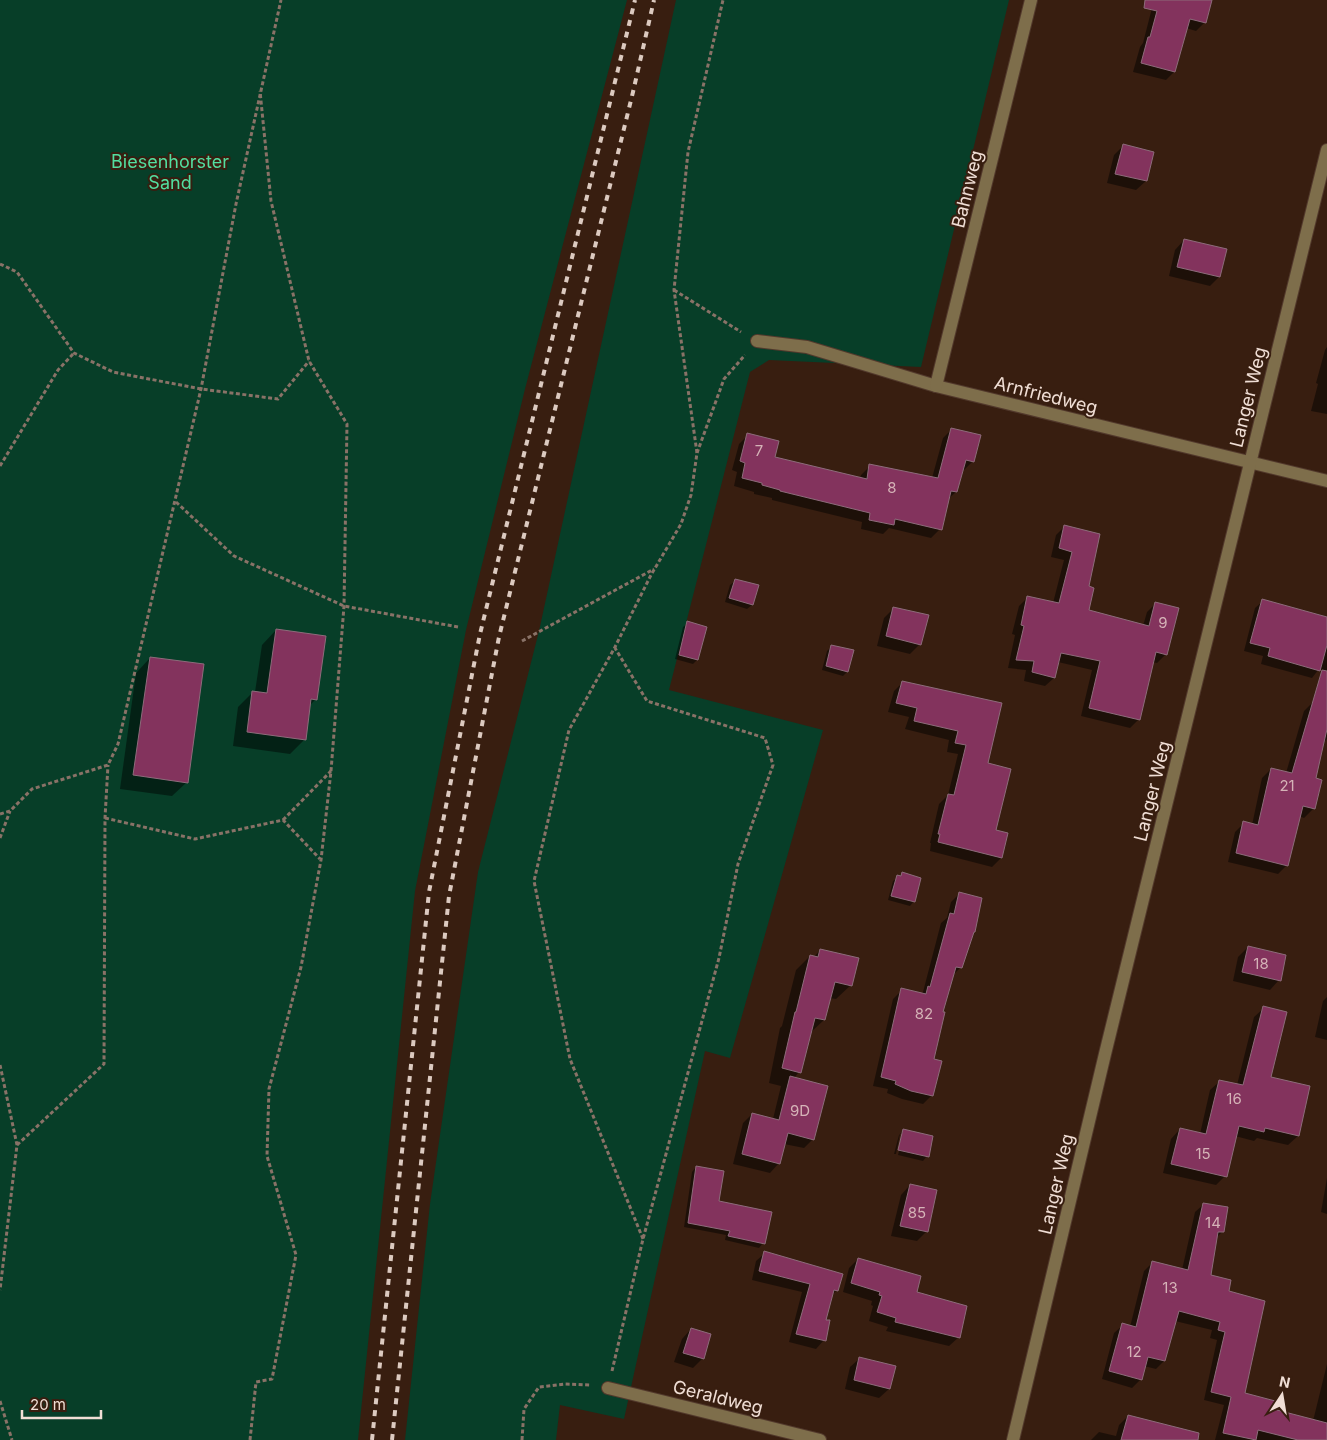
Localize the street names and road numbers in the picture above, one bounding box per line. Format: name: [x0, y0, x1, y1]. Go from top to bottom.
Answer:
street label: Bahnweg: [947, 148, 987, 230]
street label: Langer Weg: [1225, 345, 1271, 449]
street label: Arnfriedweg: [992, 372, 1100, 418]
street label: Langer Weg: [1129, 739, 1175, 843]
street label: Langer Weg: [1034, 1132, 1078, 1236]
street label: Geraldweg: [671, 1376, 765, 1418]

